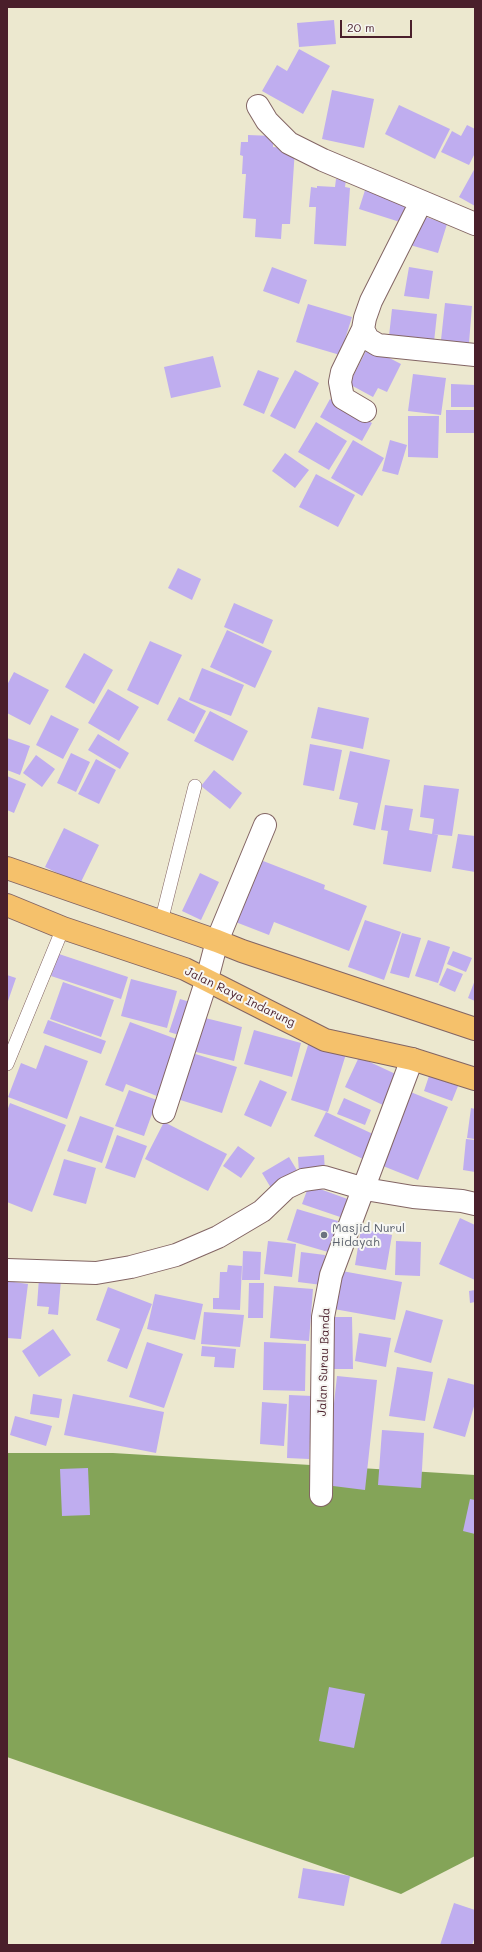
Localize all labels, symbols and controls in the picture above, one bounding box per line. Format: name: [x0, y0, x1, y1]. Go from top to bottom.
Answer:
scale bar: [342, 12, 414, 38]
text: 20 m: [347, 19, 375, 35]
street label: Jalan Raya Indarung: [182, 964, 298, 1030]
place label: Masjid Nurul Hidayah: [332, 1221, 405, 1249]
marker: Masjid Nurul Hidayah: [319, 1230, 329, 1240]
street label: Jalan Surau Banda: [315, 1307, 333, 1417]

